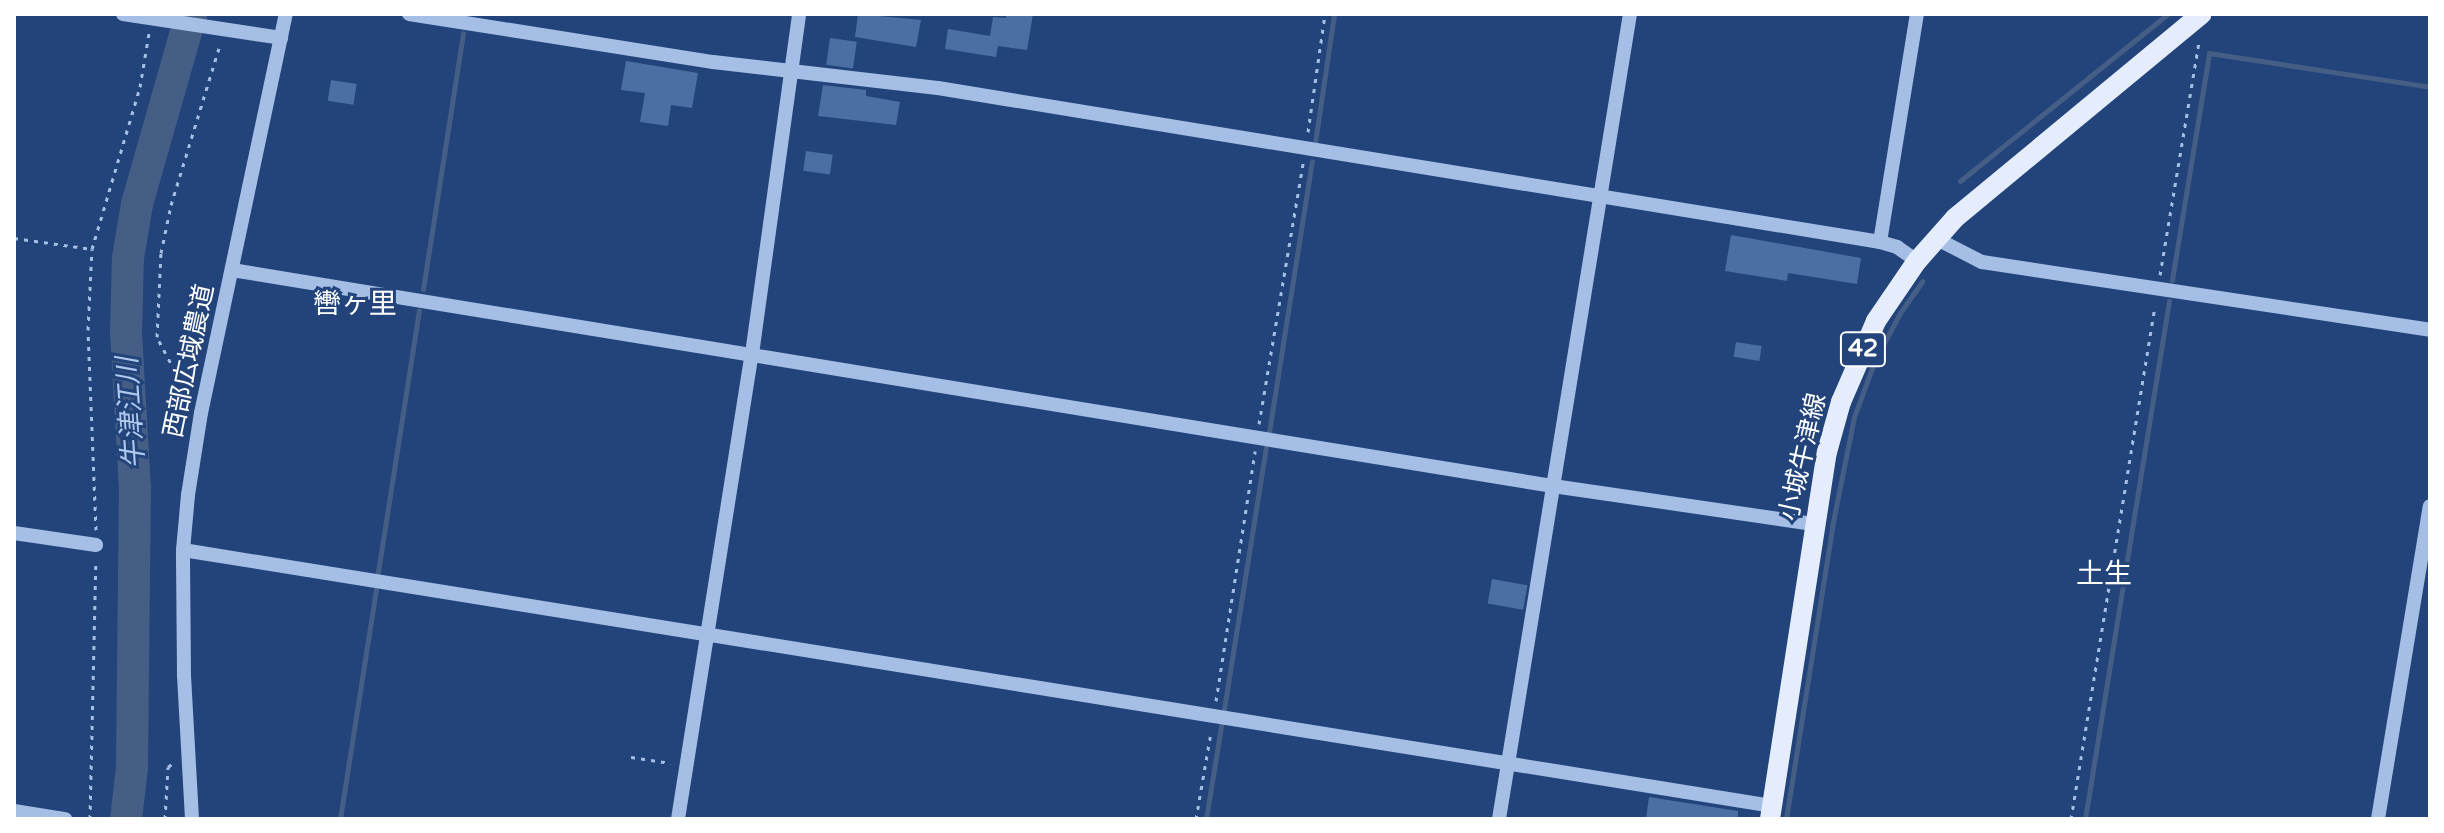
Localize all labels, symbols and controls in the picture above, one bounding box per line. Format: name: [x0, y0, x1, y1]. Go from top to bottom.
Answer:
street label: 西部広域農道: [158, 281, 220, 441]
district label: 轡ヶ里: [313, 287, 397, 321]
road number: 42: [1839, 329, 1887, 369]
water label: 牛津江川: [110, 356, 152, 470]
street label: 小城牛津線: [1773, 390, 1833, 524]
district label: 土生: [2076, 557, 2132, 591]

